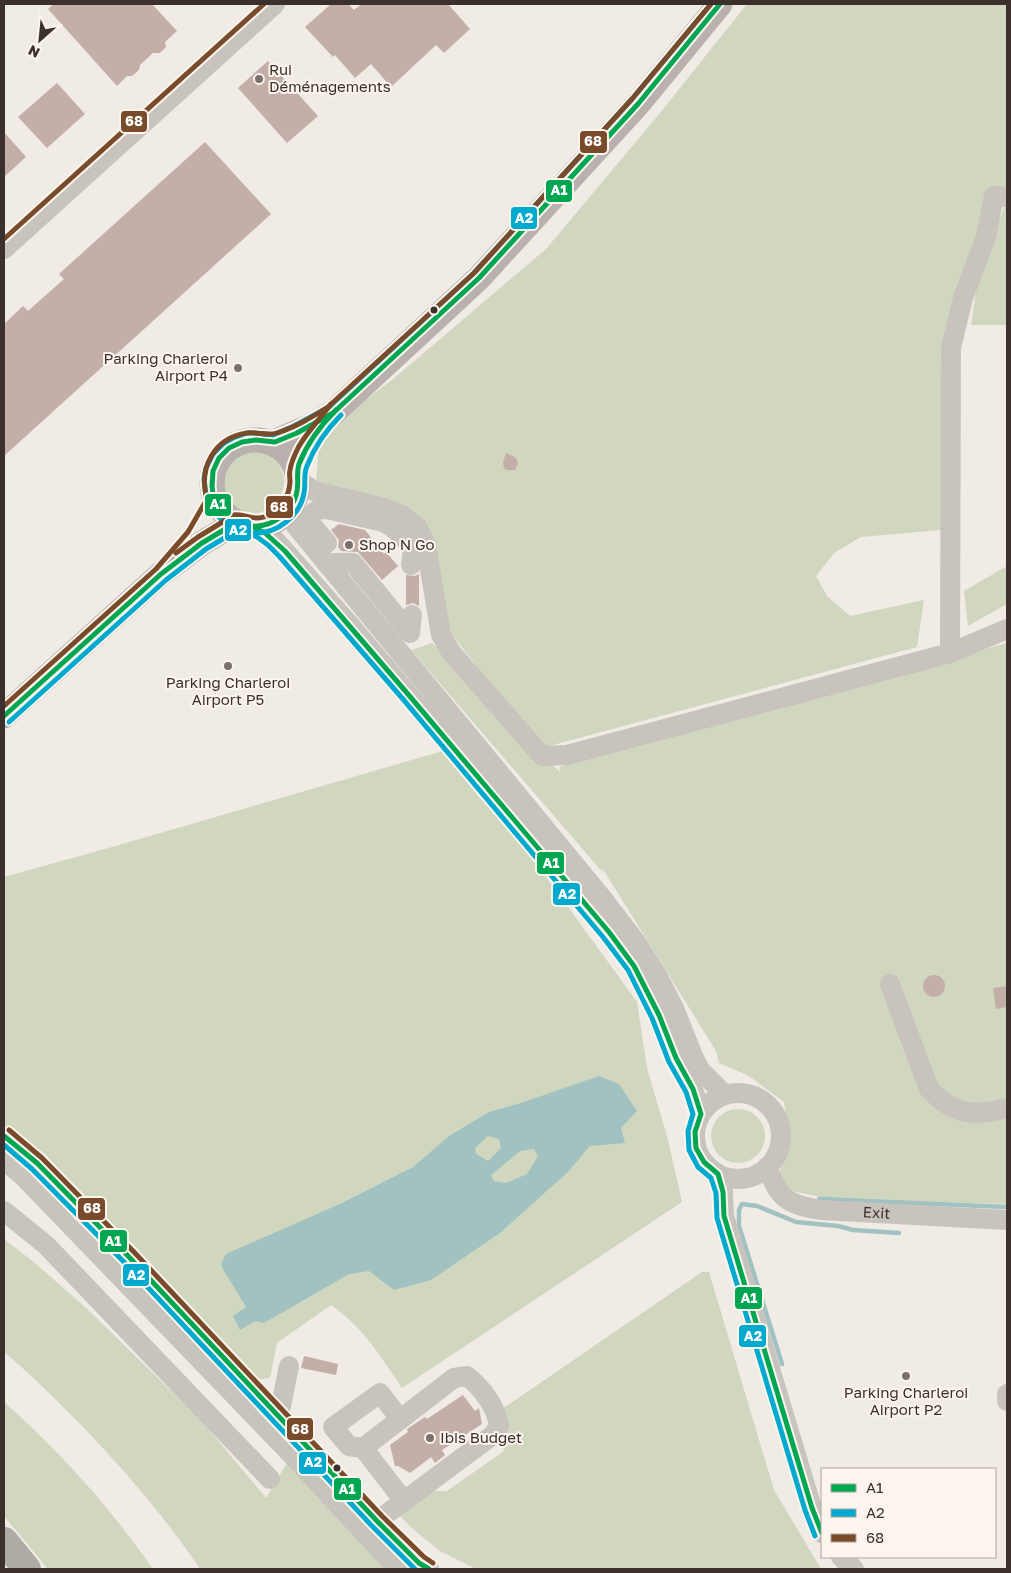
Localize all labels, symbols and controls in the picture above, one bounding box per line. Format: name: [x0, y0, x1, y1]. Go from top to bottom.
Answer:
north arrow: [15, 15, 65, 65]
text: N: [25, 42, 42, 62]
place label: Rui Déménagements: [269, 60, 391, 95]
marker: Rui Déménagements: [253, 73, 265, 85]
line badge: 68: [120, 110, 148, 133]
text: 68: [125, 112, 143, 129]
line badge: 68: [579, 130, 608, 154]
text: 68: [584, 132, 602, 149]
line badge: A1: [545, 179, 573, 203]
text: A1: [550, 181, 568, 198]
line badge: A2: [510, 206, 538, 230]
text: A2: [515, 209, 534, 226]
unlabelled marker: [429, 305, 439, 315]
place label: Parking Charleroi Airport P4: [103, 349, 228, 384]
marker: Parking Charleroi Airport P4: [232, 362, 244, 374]
line badge: A1: [204, 493, 232, 517]
text: A1: [209, 495, 227, 512]
line badge: 68: [265, 495, 294, 519]
text: 68: [270, 498, 288, 515]
line badge: A2: [224, 518, 252, 542]
text: A2: [229, 521, 248, 538]
place label: Shop N Go: [359, 535, 435, 553]
marker: Shop N Go: [343, 539, 355, 551]
marker: Parking Charleroi Airport P5: [222, 660, 234, 672]
place label: Parking Charleroi Airport P5: [166, 673, 290, 708]
line badge: A1: [536, 851, 565, 875]
text: A1: [542, 854, 560, 871]
line badge: A2: [552, 882, 581, 906]
text: A2: [558, 885, 577, 902]
line badge: 68: [77, 1197, 106, 1221]
text: 68: [83, 1199, 101, 1216]
street label: Exit: [862, 1202, 891, 1222]
line badge: A1: [99, 1229, 128, 1253]
text: A1: [104, 1232, 122, 1249]
line badge: A2: [122, 1263, 150, 1287]
text: A2: [127, 1266, 146, 1283]
line badge: A1: [734, 1286, 763, 1310]
text: A1: [740, 1289, 758, 1306]
line badge: A2: [738, 1324, 767, 1348]
text: A2: [744, 1327, 763, 1344]
marker: Parking Charleroi Airport P2: [900, 1370, 912, 1382]
place label: Parking Charleroi Airport P2: [844, 1383, 968, 1418]
line badge: 68: [286, 1417, 314, 1441]
text: 68: [291, 1420, 309, 1437]
place label: Ibis Budget: [440, 1428, 522, 1446]
marker: Ibis Budget: [424, 1432, 436, 1444]
line badge: A2: [298, 1451, 327, 1475]
text: A2: [304, 1453, 323, 1470]
unlabelled marker: [332, 1463, 342, 1473]
legend: [821, 1468, 996, 1558]
line badge: A1: [333, 1477, 362, 1501]
text: A1: [866, 1478, 883, 1496]
text: A1: [338, 1480, 356, 1497]
text: A2: [866, 1503, 885, 1521]
text: 68: [866, 1528, 884, 1546]

